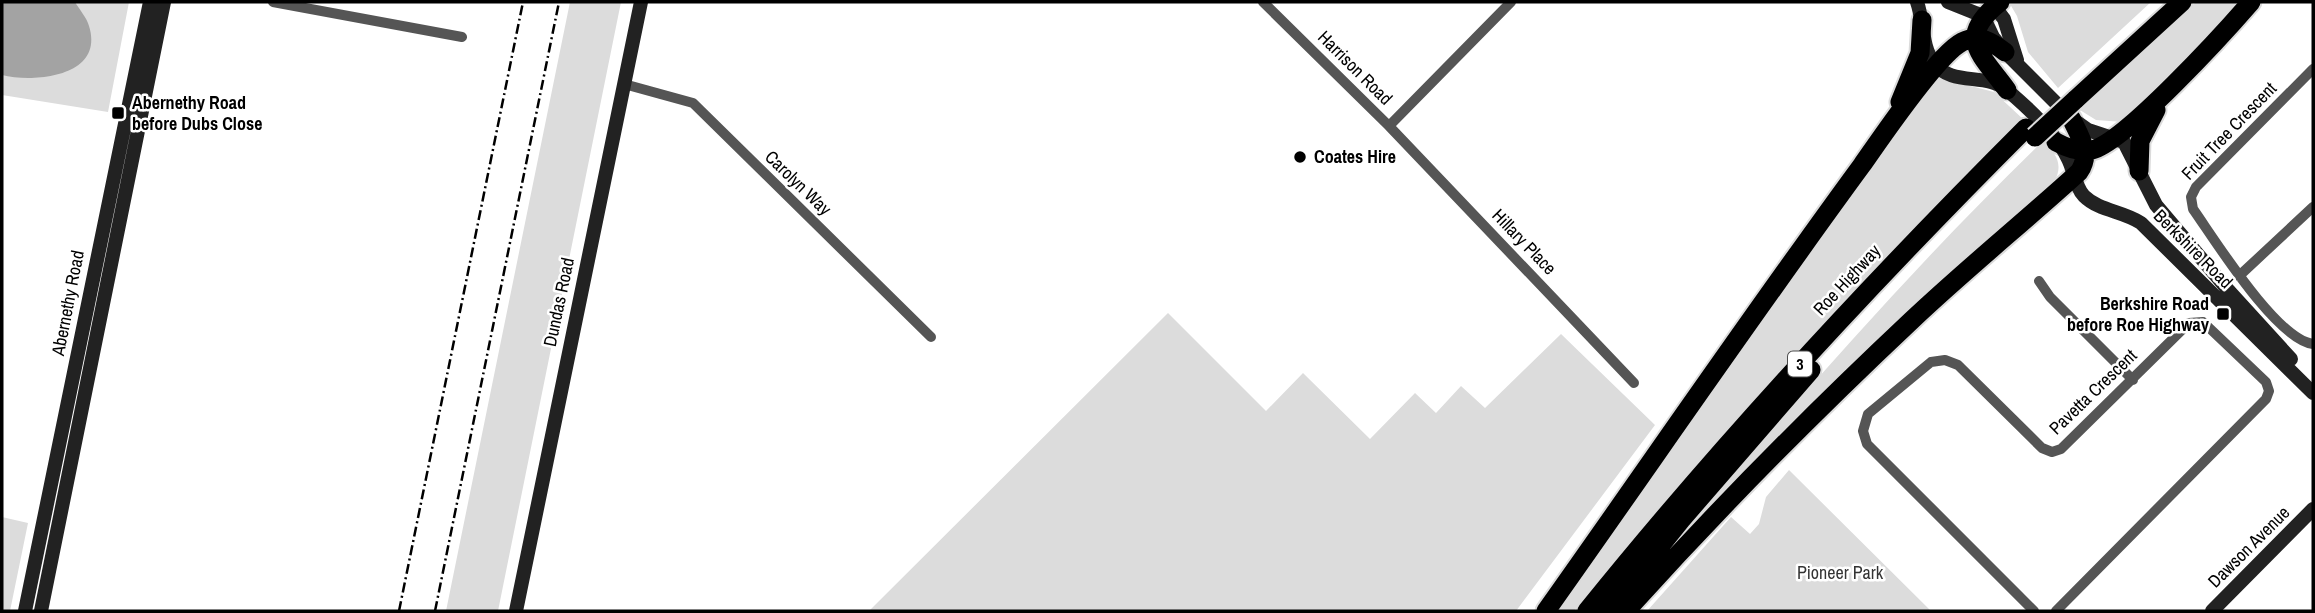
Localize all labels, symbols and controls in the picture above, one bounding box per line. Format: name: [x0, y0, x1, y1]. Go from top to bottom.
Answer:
street label: Harrison Road: [1313, 25, 1398, 110]
street label: Fruit Tree Crescent: [2175, 76, 2282, 185]
place label: Abernethy Road before Dubs Close: [132, 90, 262, 136]
marker: Abernethy Road before Dubs Close: [110, 105, 126, 121]
street label: Carolyn Way: [759, 144, 838, 221]
place label: Coates Hire: [1314, 144, 1396, 169]
marker: Coates Hire: [1292, 149, 1308, 165]
street label: Hillary Place: [1487, 203, 1562, 280]
street label: Berkshire Road: [2148, 204, 2238, 294]
street label: Roe Highway: [1807, 238, 1886, 321]
street label: Abernethy Road: [45, 248, 90, 359]
street label: Dundas Road: [537, 255, 580, 349]
place label: Berkshire Road before Roe Highway: [2067, 291, 2210, 337]
marker: Berkshire Road before Roe Highway: [2215, 306, 2231, 322]
street label: Pavetta Crescent: [2043, 343, 2142, 440]
road number: 3: [1788, 352, 1812, 376]
street label: Dawson Avenue: [2202, 500, 2295, 593]
park label: Pioneer Park: [1797, 560, 1884, 585]

